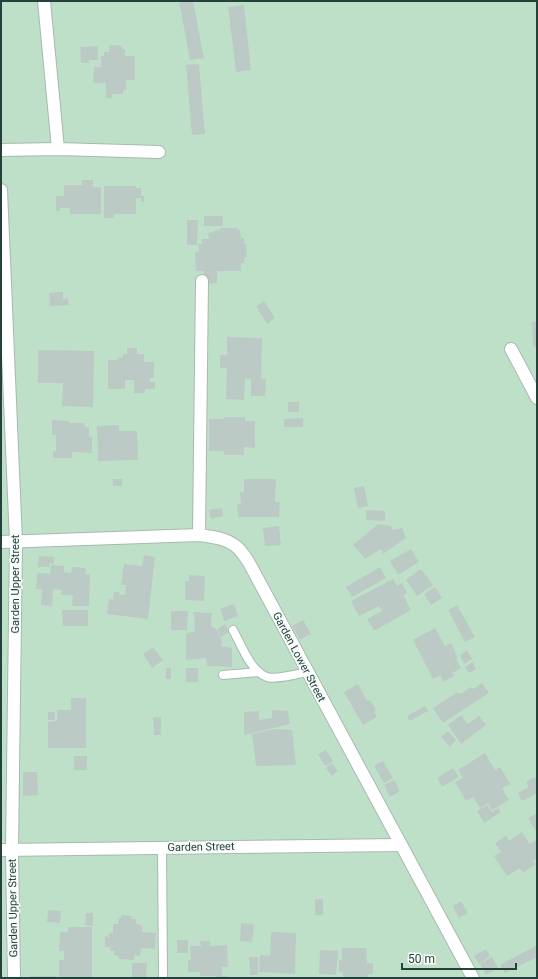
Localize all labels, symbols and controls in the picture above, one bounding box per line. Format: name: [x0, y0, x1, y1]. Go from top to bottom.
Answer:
street label: Garden Upper Street: [9, 534, 22, 633]
street label: Garden Lower Street: [270, 610, 328, 704]
street label: Garden Street: [167, 840, 235, 854]
street label: Garden Upper Street: [6, 858, 20, 957]
scale bar: [402, 945, 516, 971]
text: 50 m: [408, 952, 435, 966]

